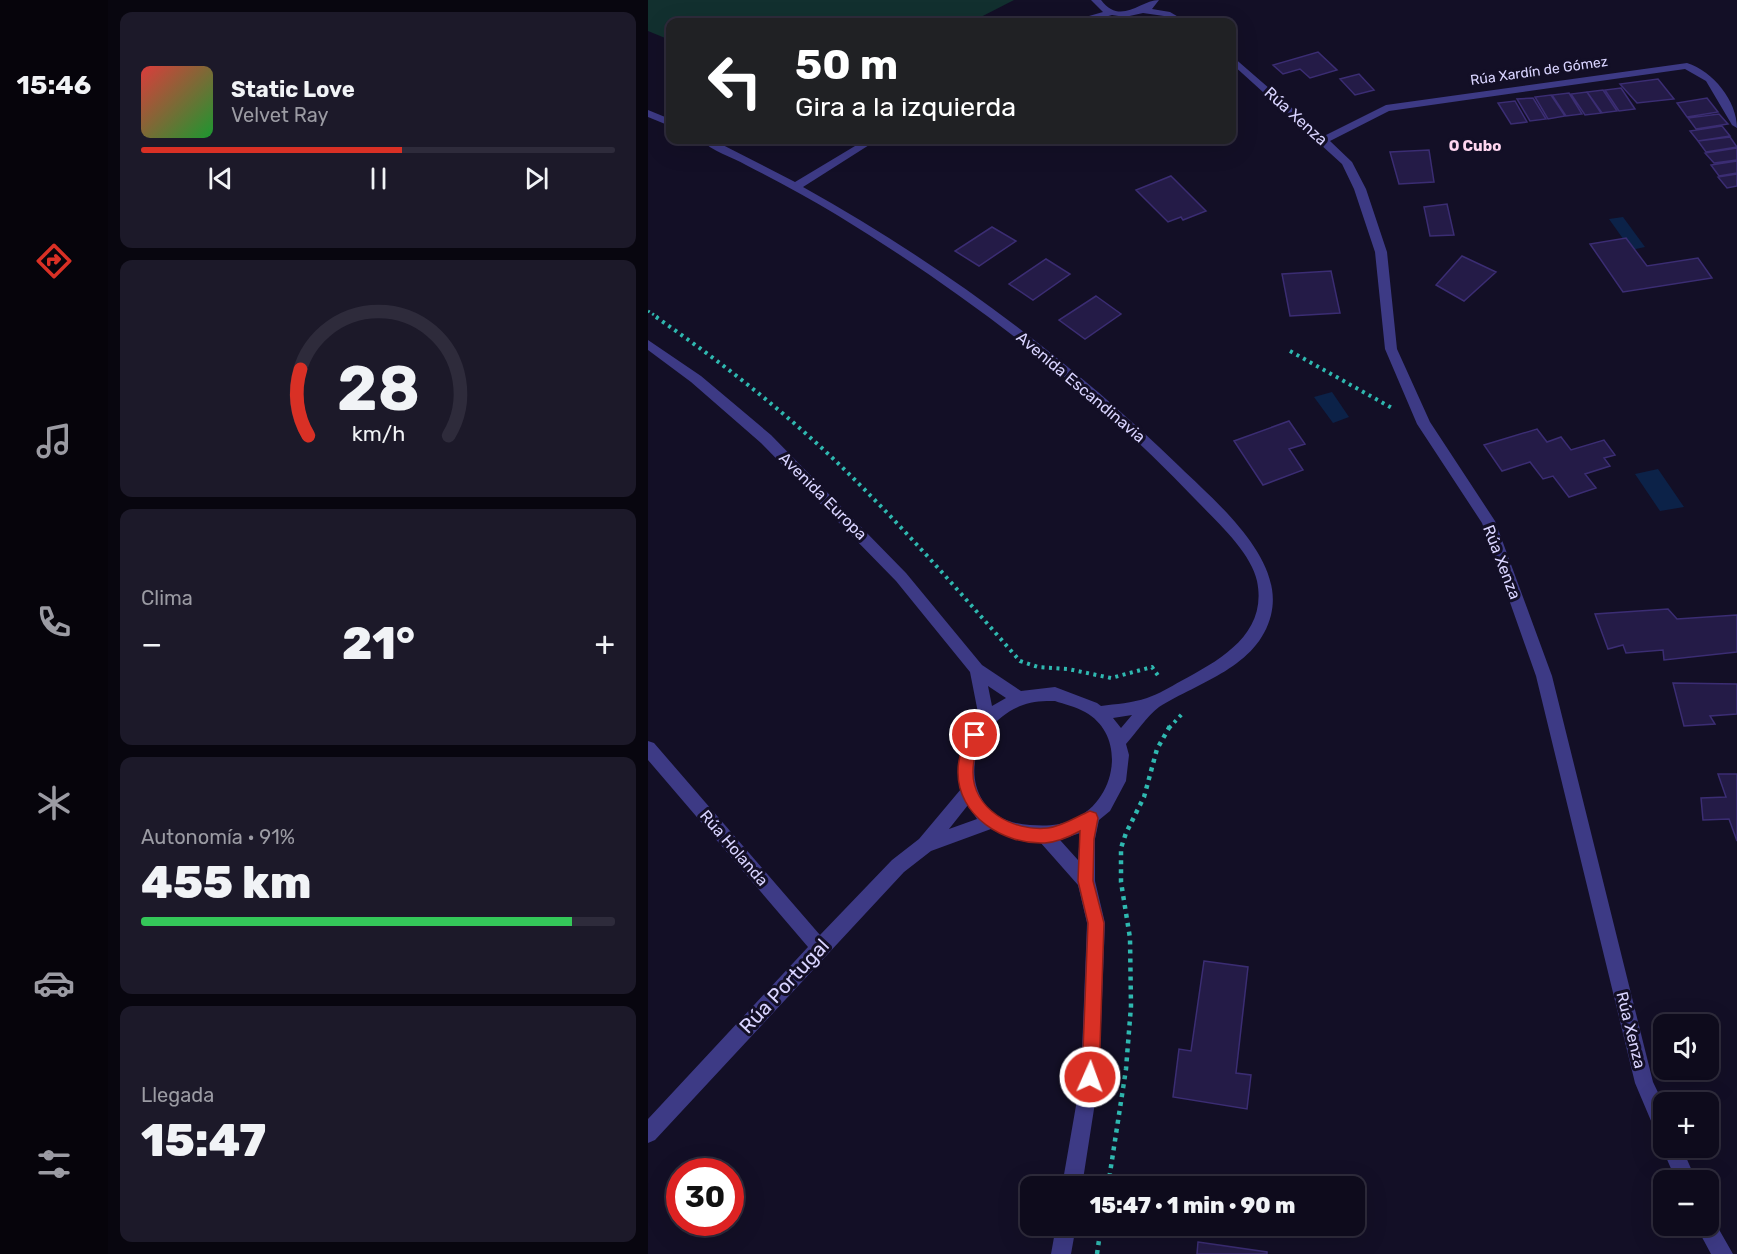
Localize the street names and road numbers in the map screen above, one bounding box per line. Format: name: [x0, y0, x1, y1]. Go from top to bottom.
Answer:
street label: Rúa Xardín de Gómez: [1469, 53, 1609, 89]
street label: Rúa Xenza: [1261, 83, 1331, 149]
street label: Avenida Escandinavia: [1013, 328, 1149, 446]
street label: Avenida Europa: [775, 448, 871, 544]
street label: Rúa Xenza: [1479, 522, 1525, 602]
street label: Rúa Holanda: [696, 806, 772, 890]
street label: Rúa Portugal: [734, 934, 834, 1038]
street label: Rúa Xenza: [1612, 990, 1650, 1070]

